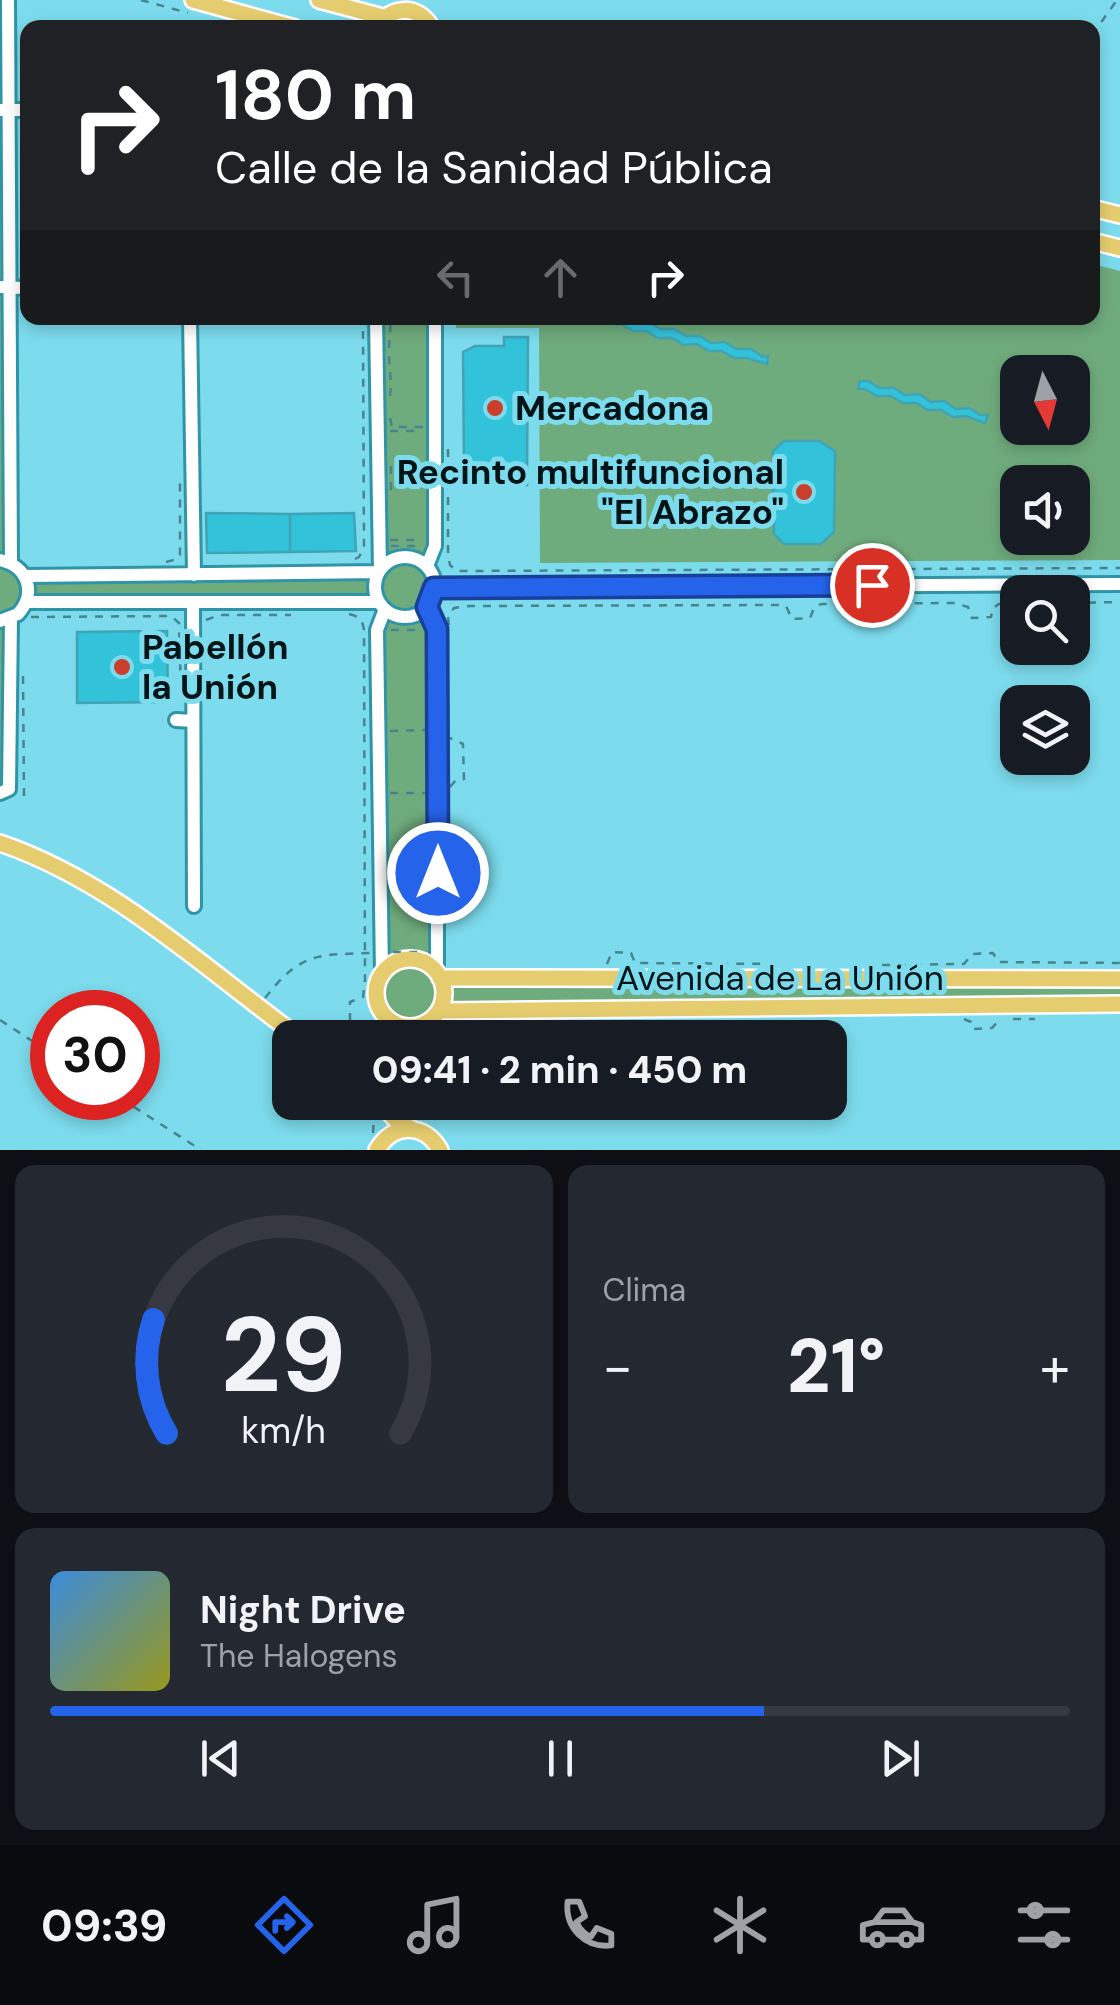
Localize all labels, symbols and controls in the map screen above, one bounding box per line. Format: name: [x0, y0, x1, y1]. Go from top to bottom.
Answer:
text: 180 m: [215, 50, 416, 141]
icon: right: [50, 60, 180, 190]
text: Calle de la Sanidad Pública: [215, 138, 773, 197]
icon: left: [428, 250, 483, 305]
icon: ahead: [533, 250, 588, 305]
icon: right: [638, 250, 693, 305]
north arrow: [1000, 355, 1090, 445]
map controls: [1000, 355, 1090, 775]
place label: Mercadona: [515, 385, 709, 431]
marker: Mercadona: [484, 397, 506, 419]
place label: Recinto multifuncional "El Abrazo": [397, 449, 784, 535]
button: sound: [1000, 465, 1090, 555]
marker: Recinto multifuncional "El Abrazo": [793, 481, 815, 503]
pin: [830, 543, 915, 628]
icon: arrive: [845, 558, 900, 613]
button: search: [1000, 575, 1090, 665]
place label: Pabellón la Unión: [142, 624, 288, 710]
marker: Pabellón la Unión: [111, 656, 133, 678]
button: layers: [1000, 685, 1090, 775]
position arrow: [386, 821, 490, 925]
street label: Avenida de La Unión: [616, 955, 944, 1001]
speed limit sign: 30: [30, 990, 160, 1120]
text: 09:41 · 2 min · 450 m: [372, 1045, 747, 1095]
text: Clima: [603, 1269, 686, 1311]
text: 29: [221, 1288, 347, 1423]
text: 21°: [787, 1318, 885, 1415]
text: −: [603, 1331, 633, 1403]
text: +: [1040, 1331, 1070, 1403]
text: km/h: [242, 1408, 326, 1454]
text: Night Drive: [200, 1585, 406, 1635]
text: The Halogens: [200, 1635, 398, 1677]
icon: previous: [193, 1731, 248, 1786]
icon: pause: [533, 1731, 588, 1786]
icon: next: [873, 1731, 928, 1786]
icon: directions: [249, 1890, 319, 1960]
icon: music: [401, 1890, 471, 1960]
icon: phone: [553, 1890, 623, 1960]
icon: climate: [705, 1890, 775, 1960]
icon: car: [857, 1890, 927, 1960]
icon: filters: [1009, 1890, 1079, 1960]
text: 09:39: [41, 1896, 167, 1955]

